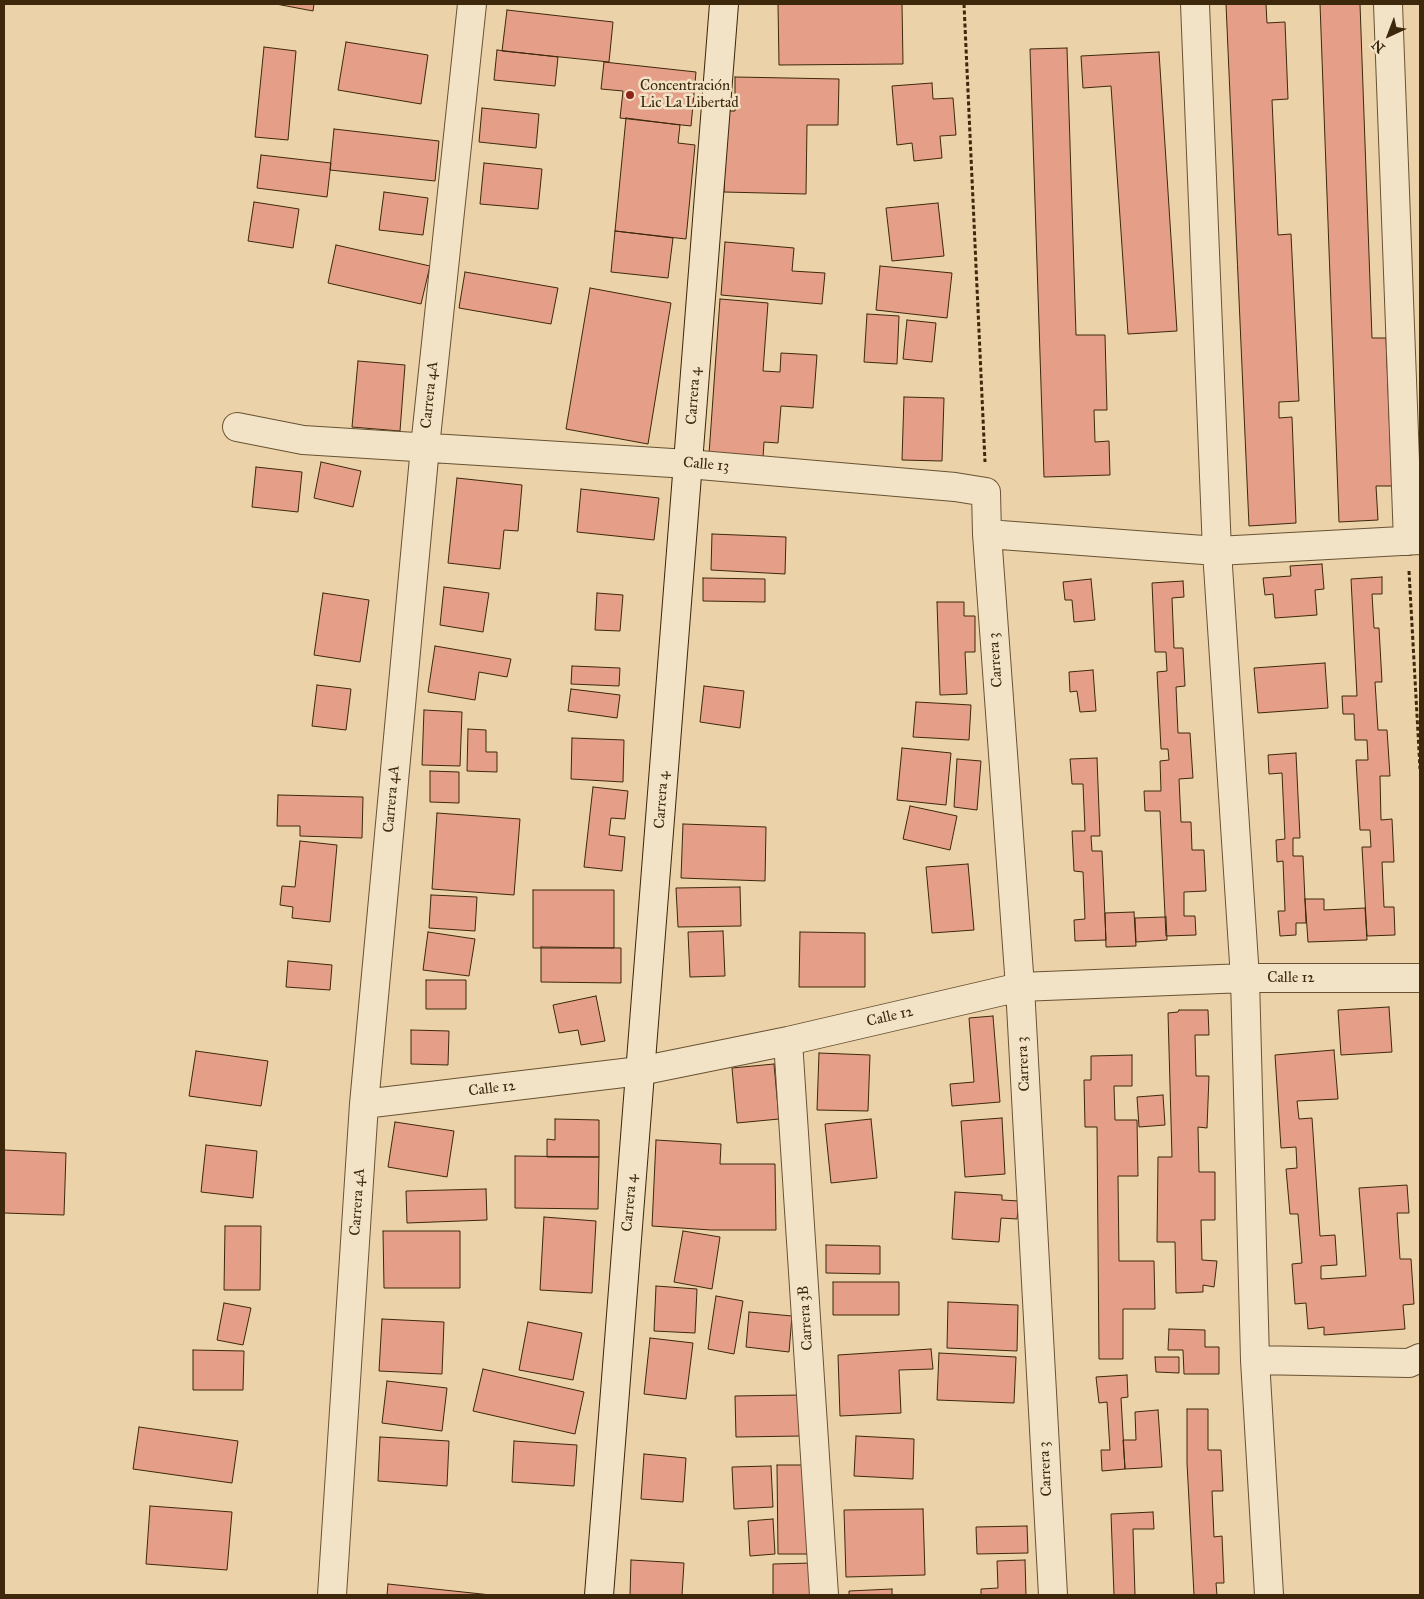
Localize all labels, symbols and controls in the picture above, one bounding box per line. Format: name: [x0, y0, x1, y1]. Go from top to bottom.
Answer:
north arrow: [1364, 10, 1414, 60]
text: N: [1368, 36, 1389, 57]
place label: Concentración Lic La Libertad: [640, 77, 739, 112]
marker: Concentración Lic La Libertad: [624, 89, 636, 101]
street label: Carrera 4A: [418, 360, 442, 430]
street label: Carrera 4: [683, 367, 705, 425]
street label: Calle 13: [682, 454, 730, 476]
street label: Carrera 3: [985, 632, 1007, 688]
street label: Carrera 4A: [380, 765, 404, 833]
street label: Carrera 4: [651, 771, 673, 829]
street label: Calle 12: [1267, 969, 1315, 987]
street label: Calle 12: [865, 1003, 915, 1031]
street label: Carrera 3: [1014, 1036, 1034, 1092]
street label: Calle 12: [467, 1077, 517, 1101]
street label: Carrera 4A: [347, 1168, 369, 1236]
street label: Carrera 4: [619, 1174, 641, 1232]
street label: Carrera 3B: [795, 1285, 817, 1351]
street label: Carrera 3: [1036, 1441, 1056, 1497]

